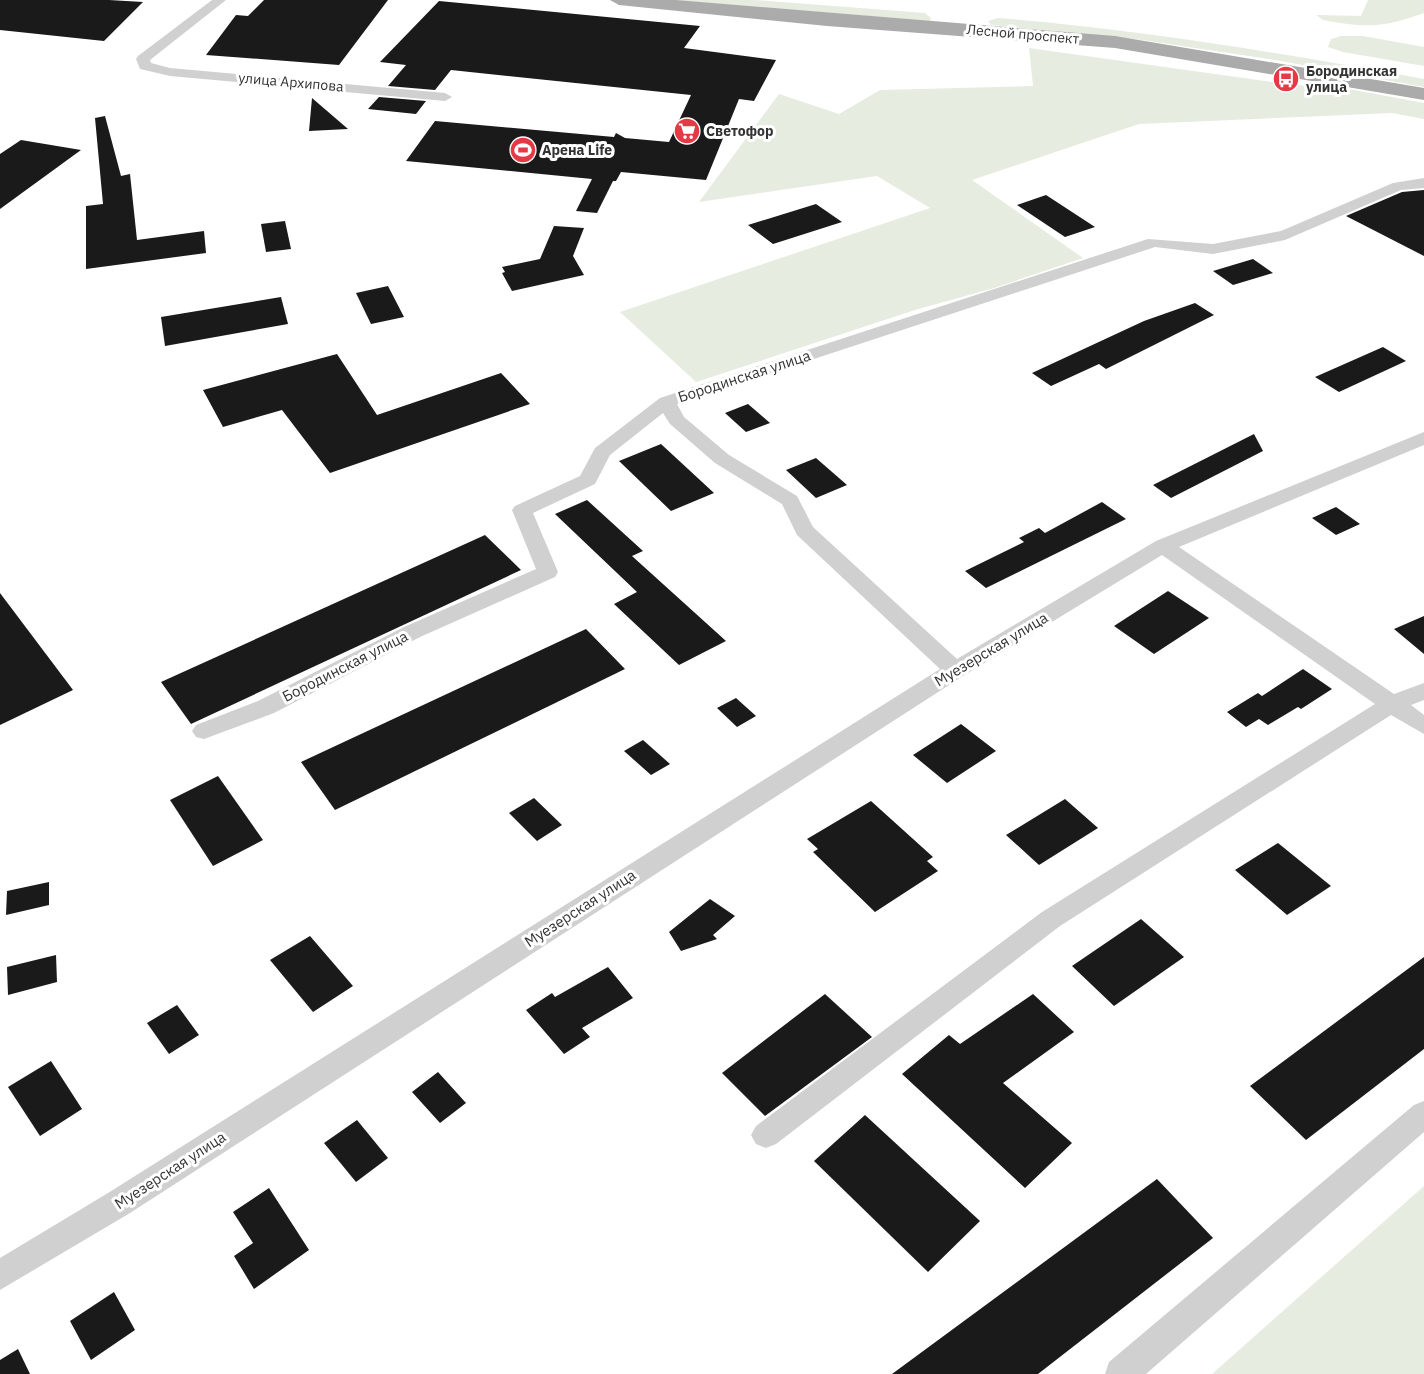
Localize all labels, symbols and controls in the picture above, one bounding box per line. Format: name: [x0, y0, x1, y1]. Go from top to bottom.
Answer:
street label: Лесной проспект: [966, 20, 1080, 48]
place label: Бородинская улица: [1306, 62, 1397, 96]
bus stop icon: Бородинская улица: [1271, 64, 1301, 94]
street label: улица Архипова: [238, 68, 345, 96]
supermarket icon: Светофор: [672, 116, 702, 146]
place label: Светофор: [706, 122, 774, 140]
sports icon: Арена Life: [508, 135, 538, 165]
place label: Арена Life: [542, 141, 612, 159]
street label: Бородинская улица: [675, 346, 813, 406]
street label: Муезерская улица: [931, 608, 1051, 690]
street label: Бородинская улица: [279, 626, 411, 706]
street label: Муезерская улица: [521, 865, 639, 951]
street label: Муезерская улица: [111, 1127, 229, 1213]

